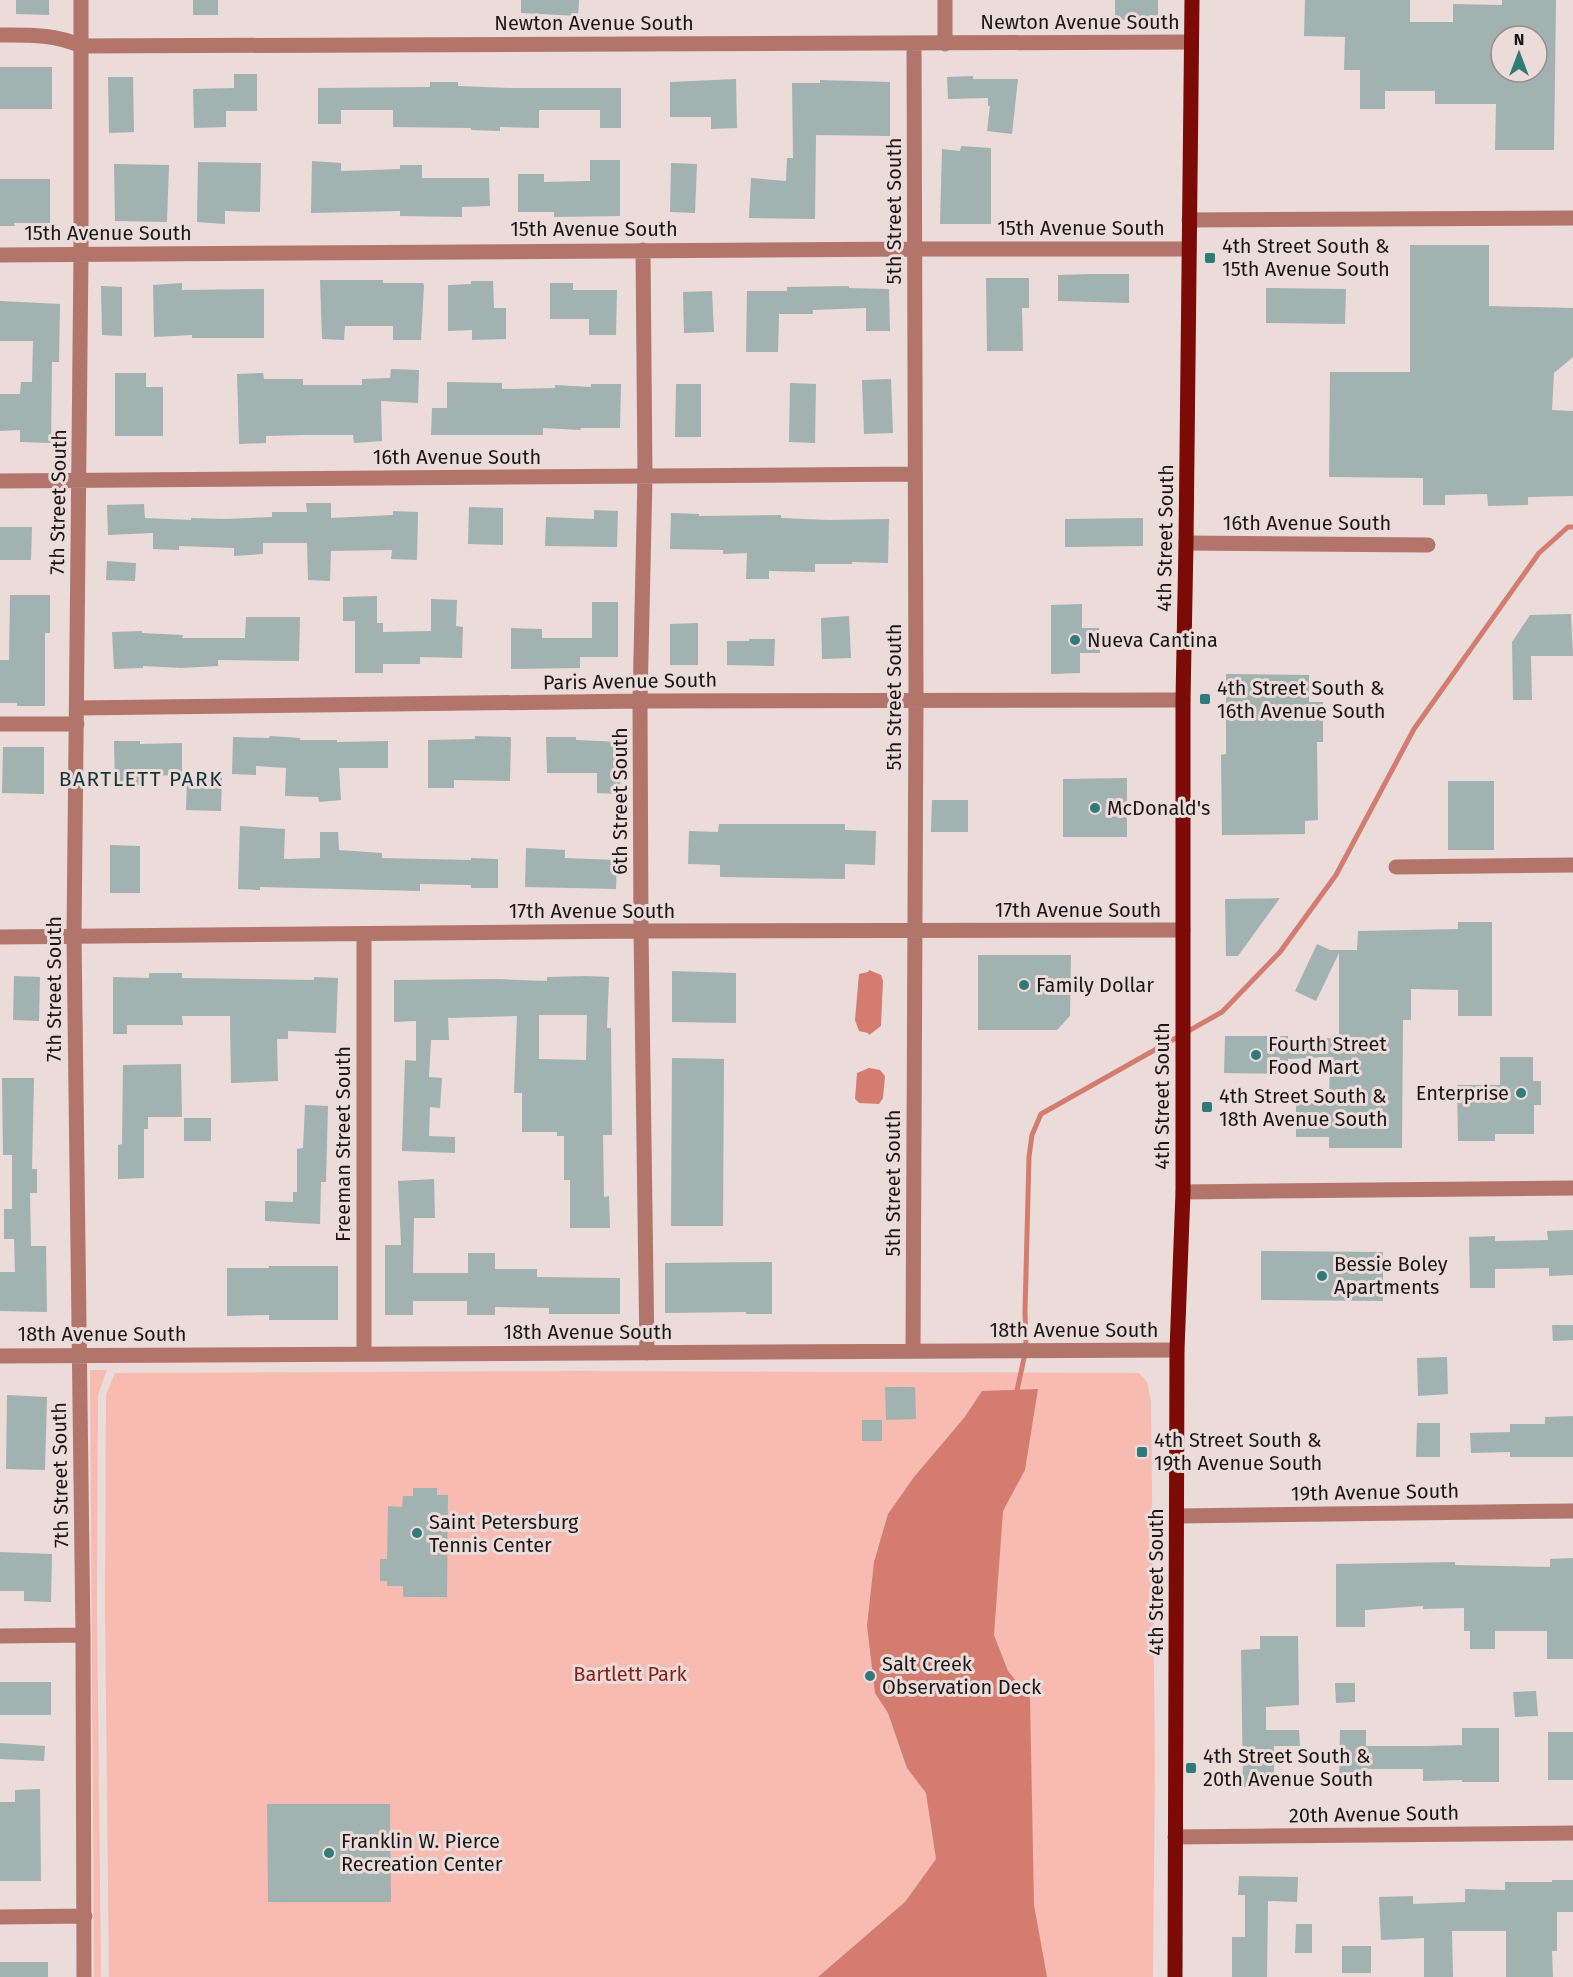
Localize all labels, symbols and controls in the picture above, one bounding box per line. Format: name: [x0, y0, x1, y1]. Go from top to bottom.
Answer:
street label: Newton Avenue South: [980, 10, 1180, 34]
street label: Newton Avenue South: [494, 11, 694, 35]
north arrow: [1489, 24, 1549, 84]
text: N: [1514, 30, 1524, 49]
street label: 5th Street South: [882, 138, 906, 284]
street label: 15th Avenue South: [997, 216, 1165, 240]
street label: 15th Avenue South: [510, 217, 678, 241]
street label: 15th Avenue South: [24, 221, 192, 245]
place label: 4th Street South & 15th Avenue South: [1222, 234, 1390, 281]
marker: 4th Street South & 15th Avenue South: [1203, 251, 1217, 265]
street label: 7th Street South: [45, 429, 71, 575]
street label: 16th Avenue South: [373, 445, 541, 469]
street label: 4th Street South: [1152, 464, 1178, 612]
street label: 16th Avenue South: [1223, 511, 1391, 535]
street label: 5th Street South: [882, 624, 906, 770]
place label: Nueva Cantina: [1087, 628, 1218, 652]
marker: Nueva Cantina: [1068, 633, 1082, 647]
street label: Paris Avenue South: [543, 667, 717, 695]
place label: 4th Street South & 16th Avenue South: [1217, 676, 1385, 723]
marker: 4th Street South & 16th Avenue South: [1198, 692, 1212, 706]
street label: 6th Street South: [608, 727, 632, 875]
district label: BARTLETT PARK: [59, 766, 223, 792]
place label: McDonald's: [1107, 796, 1210, 820]
marker: McDonald's: [1088, 801, 1102, 815]
street label: 17th Avenue South: [995, 898, 1161, 922]
street label: 17th Avenue South: [509, 899, 675, 923]
street label: 7th Street South: [42, 916, 66, 1062]
place label: Family Dollar: [1036, 973, 1154, 997]
marker: Family Dollar: [1017, 978, 1031, 992]
street label: 4th Street South: [1150, 1022, 1174, 1170]
place label: Fourth Street Food Mart: [1268, 1032, 1387, 1079]
street label: Freeman Street South: [331, 1046, 355, 1242]
marker: Fourth Street Food Mart: [1249, 1048, 1263, 1062]
place label: Enterprise: [1416, 1081, 1509, 1105]
place label: 4th Street South & 18th Avenue South: [1219, 1084, 1388, 1131]
marker: Enterprise: [1514, 1086, 1528, 1100]
marker: 4th Street South & 18th Avenue South: [1200, 1100, 1214, 1114]
street label: 5th Street South: [881, 1110, 905, 1256]
place label: Bessie Boley Apartments: [1334, 1252, 1448, 1299]
marker: Bessie Boley Apartments: [1315, 1269, 1329, 1283]
street label: 18th Avenue South: [990, 1318, 1158, 1342]
street label: 18th Avenue South: [504, 1320, 672, 1344]
street label: 18th Avenue South: [18, 1322, 186, 1346]
street label: 7th Street South: [47, 1402, 73, 1548]
place label: 4th Street South & 19th Avenue South: [1154, 1428, 1322, 1475]
marker: 4th Street South & 19th Avenue South: [1135, 1445, 1149, 1459]
street label: 19th Avenue South: [1291, 1479, 1459, 1505]
street label: 4th Street South: [1144, 1508, 1168, 1656]
place label: Saint Petersburg Tennis Center: [429, 1510, 579, 1557]
marker: Saint Petersburg Tennis Center: [410, 1526, 424, 1540]
place label: Salt Creek Observation Deck: [882, 1652, 1042, 1699]
park label: Bartlett Park: [573, 1662, 688, 1686]
marker: Salt Creek Observation Deck: [863, 1669, 877, 1683]
place label: 4th Street South & 20th Avenue South: [1203, 1744, 1373, 1791]
marker: 4th Street South & 20th Avenue South: [1184, 1761, 1198, 1775]
street label: 20th Avenue South: [1289, 1801, 1459, 1827]
place label: Franklin W. Pierce Recreation Center: [341, 1829, 503, 1876]
marker: Franklin W. Pierce Recreation Center: [322, 1846, 336, 1860]

